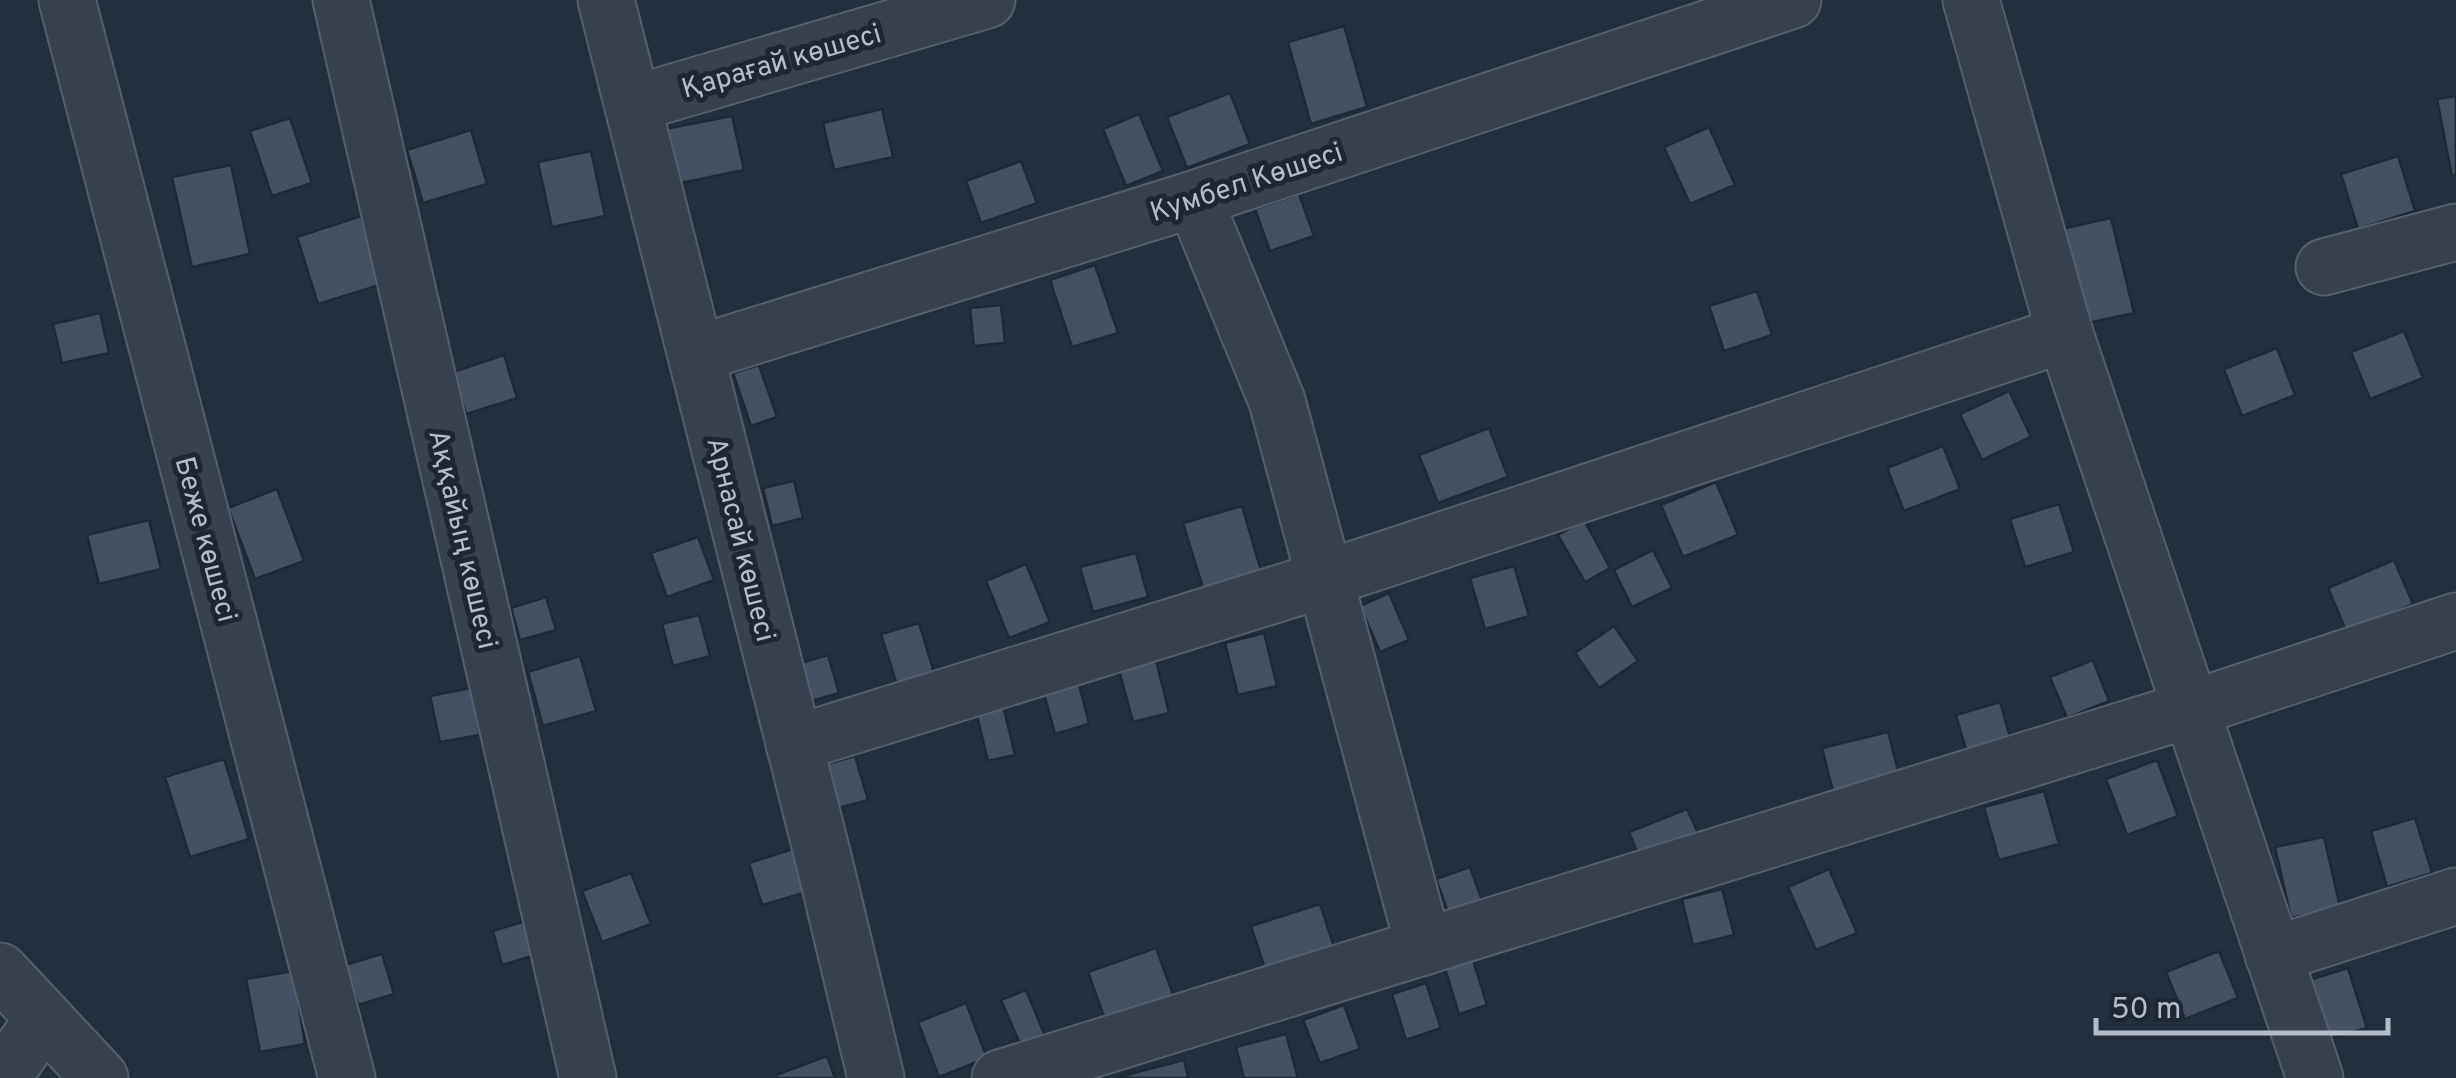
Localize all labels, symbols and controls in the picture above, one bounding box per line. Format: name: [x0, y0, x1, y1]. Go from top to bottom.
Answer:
street label: Қарағай көшесі: [678, 17, 886, 109]
street label: Кумбел Kөшесі: [1146, 136, 1348, 232]
street label: Аққайың көшесі: [418, 426, 504, 653]
street label: Арнасай көшесі: [696, 434, 782, 646]
street label: Беже көшесі: [165, 453, 243, 626]
scale bar: [2096, 973, 2388, 1035]
text: 50 m: [2111, 992, 2181, 1029]

